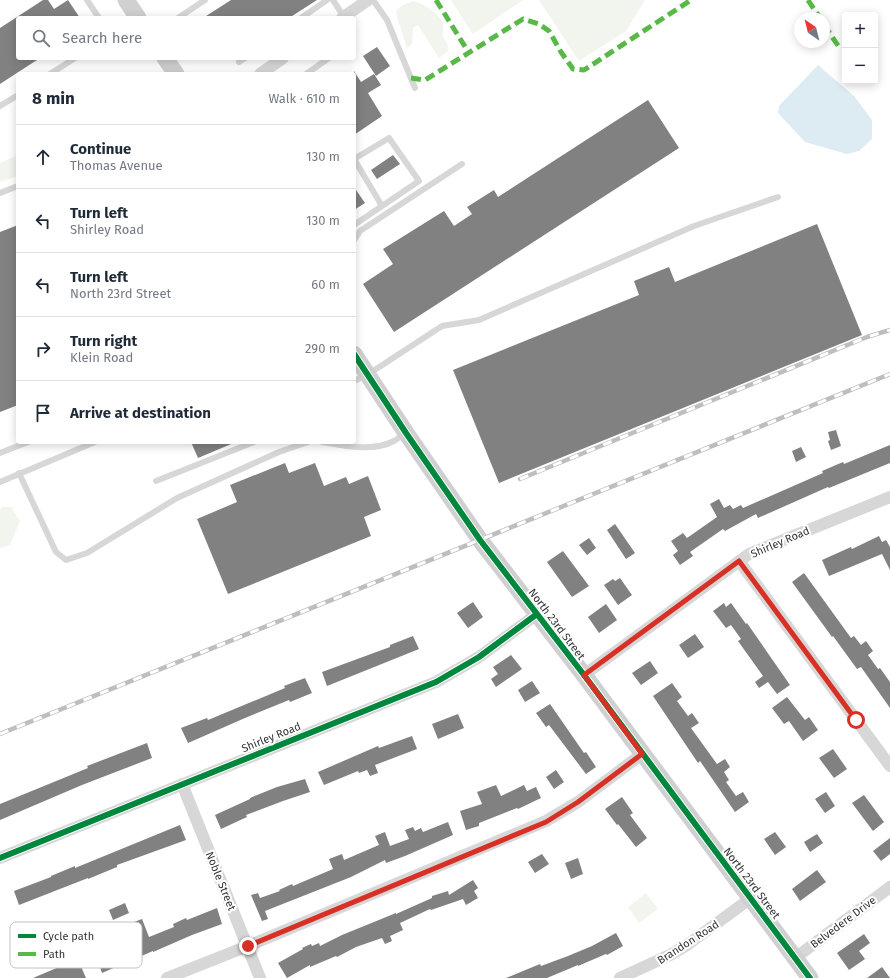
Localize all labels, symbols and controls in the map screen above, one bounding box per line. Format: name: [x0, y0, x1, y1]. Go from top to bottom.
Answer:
north arrow: [794, 12, 830, 48]
map controls: [842, 12, 878, 84]
button: +: [842, 12, 878, 48]
search box: [16, 16, 356, 60]
icon: search: [30, 27, 52, 49]
text: Search here: [62, 29, 142, 47]
button: −: [842, 48, 878, 84]
text: 8 min: [32, 88, 75, 109]
text: Walk · 610 m: [268, 91, 340, 106]
text: Continue: [70, 140, 131, 158]
icon: ahead: [32, 146, 54, 168]
text: 130 m: [306, 149, 340, 164]
text: Thomas Avenue: [70, 158, 163, 173]
text: Turn left: [70, 204, 128, 222]
icon: left: [32, 210, 54, 232]
text: 130 m: [306, 213, 340, 228]
text: Shirley Road: [70, 222, 144, 237]
text: Turn left: [70, 268, 128, 286]
icon: left: [32, 274, 54, 296]
text: 60 m: [311, 277, 340, 292]
text: North 23rd Street: [70, 286, 171, 301]
text: Turn right: [70, 332, 137, 350]
icon: right: [32, 338, 54, 360]
text: 290 m: [305, 341, 340, 356]
text: Klein Road: [70, 350, 133, 365]
icon: arrive: [32, 402, 54, 424]
text: Arrive at destination: [70, 404, 211, 422]
street label: Shirley Road: [749, 524, 812, 561]
street label: North 23rd Street: [526, 586, 588, 662]
route start: [847, 711, 865, 729]
street label: Shirley Road: [240, 720, 303, 755]
street label: North 23rd Street: [721, 845, 783, 921]
street label: Noble Street: [203, 850, 238, 913]
street label: Belvedere Drive: [808, 894, 879, 951]
street label: Brandon Road: [655, 918, 721, 967]
legend: [10, 922, 142, 968]
text: Cycle path: [43, 930, 94, 943]
route end: [239, 937, 257, 955]
text: Path: [43, 948, 65, 961]

